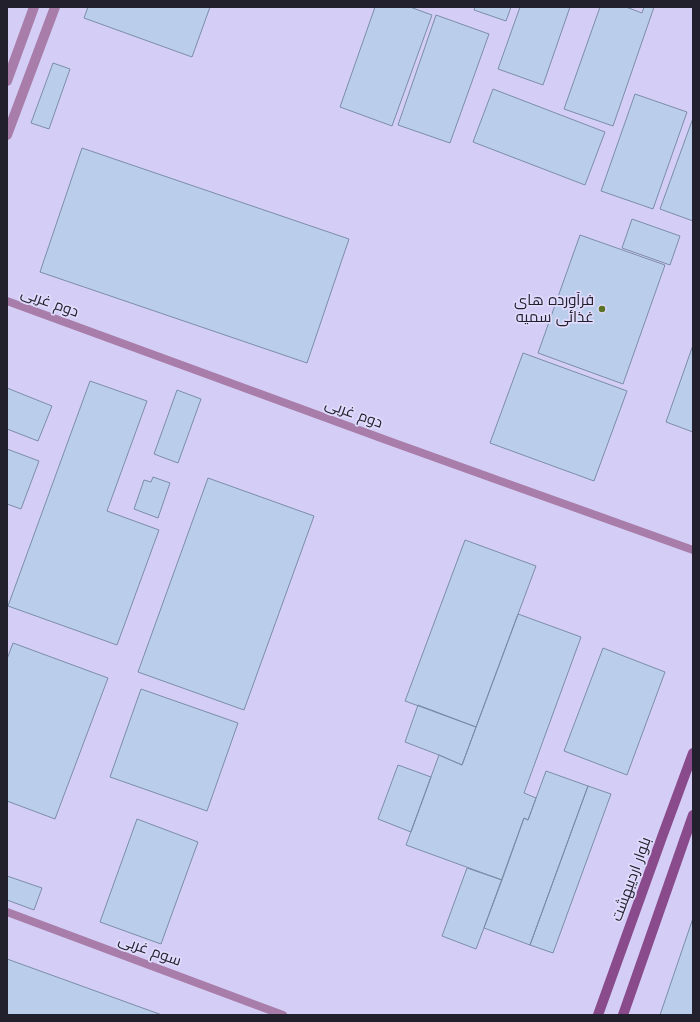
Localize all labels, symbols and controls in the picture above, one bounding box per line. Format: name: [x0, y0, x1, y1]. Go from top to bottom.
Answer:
street label: دوم غربی: [18, 281, 82, 323]
place label: فرآورده های غذائی سمیه: [514, 289, 594, 328]
marker: فرآورده های غذائی سمیه: [597, 304, 607, 314]
street label: دوم غربی: [322, 392, 386, 434]
street label: بلوار اردیبهشت: [606, 834, 656, 924]
street label: سوم غربی: [115, 928, 185, 972]

